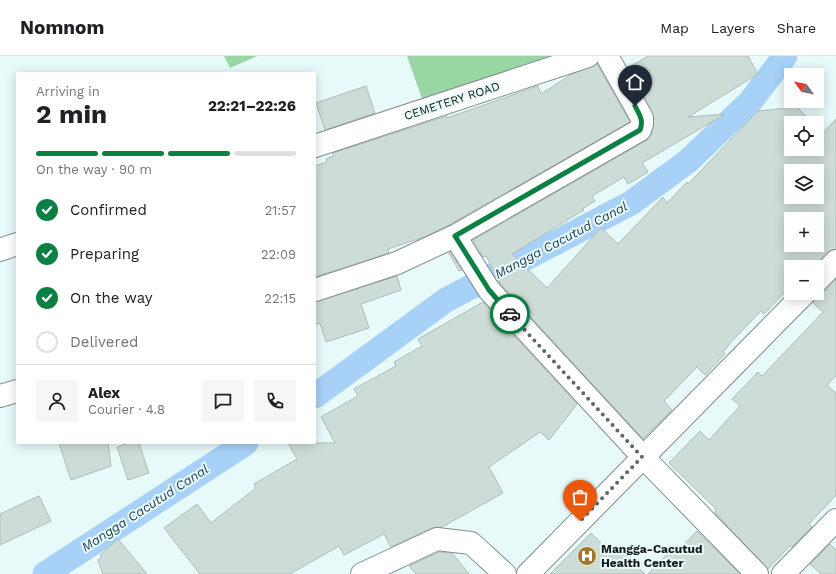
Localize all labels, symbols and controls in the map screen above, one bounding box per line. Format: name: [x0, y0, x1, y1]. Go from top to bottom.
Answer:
text: Nomnom: [20, 16, 104, 39]
text: Map: [660, 20, 689, 36]
text: Layers: [711, 20, 755, 36]
text: Share: [777, 20, 816, 36]
pin: [618, 65, 652, 106]
north arrow: [784, 68, 824, 108]
map controls: [784, 68, 824, 300]
icon: home: [624, 71, 646, 93]
street label: CEMETERY ROAD: [402, 79, 502, 123]
text: Arriving in: [36, 84, 100, 99]
text: 22:21–22:26: [208, 97, 296, 115]
text: 2 min: [36, 99, 107, 129]
button: locate: [784, 116, 824, 156]
text: On the way · 90 m: [36, 162, 152, 177]
button: layers: [784, 164, 824, 204]
icon: check: [36, 199, 58, 221]
water label: Mangga Cacutud Canal: [492, 199, 630, 281]
text: Confirmed: [70, 201, 147, 219]
text: 21:57: [265, 203, 296, 218]
button: +: [784, 212, 824, 252]
icon: check: [36, 243, 58, 265]
text: Preparing: [70, 245, 139, 263]
text: 22:09: [261, 247, 296, 262]
button: −: [784, 260, 824, 300]
icon: check: [36, 287, 58, 309]
text: On the way: [70, 289, 152, 307]
text: 22:15: [264, 291, 296, 306]
courier: [490, 294, 530, 334]
icon: car: [499, 303, 521, 325]
text: Delivered: [70, 333, 138, 351]
button: person: [36, 380, 78, 422]
button: chat: [202, 380, 244, 422]
button: phone: [254, 380, 296, 422]
text: Alex: [88, 384, 120, 402]
text: Courier · 4.8: [88, 402, 165, 417]
water label: Mangga Cacutud Canal: [79, 461, 211, 555]
pin: [563, 480, 597, 521]
icon: bag: [569, 486, 591, 508]
place label: Mangga-Cacutud Health Center: [601, 542, 702, 570]
hospital icon: Mangga-Cacutud Health Center: [576, 545, 598, 567]

